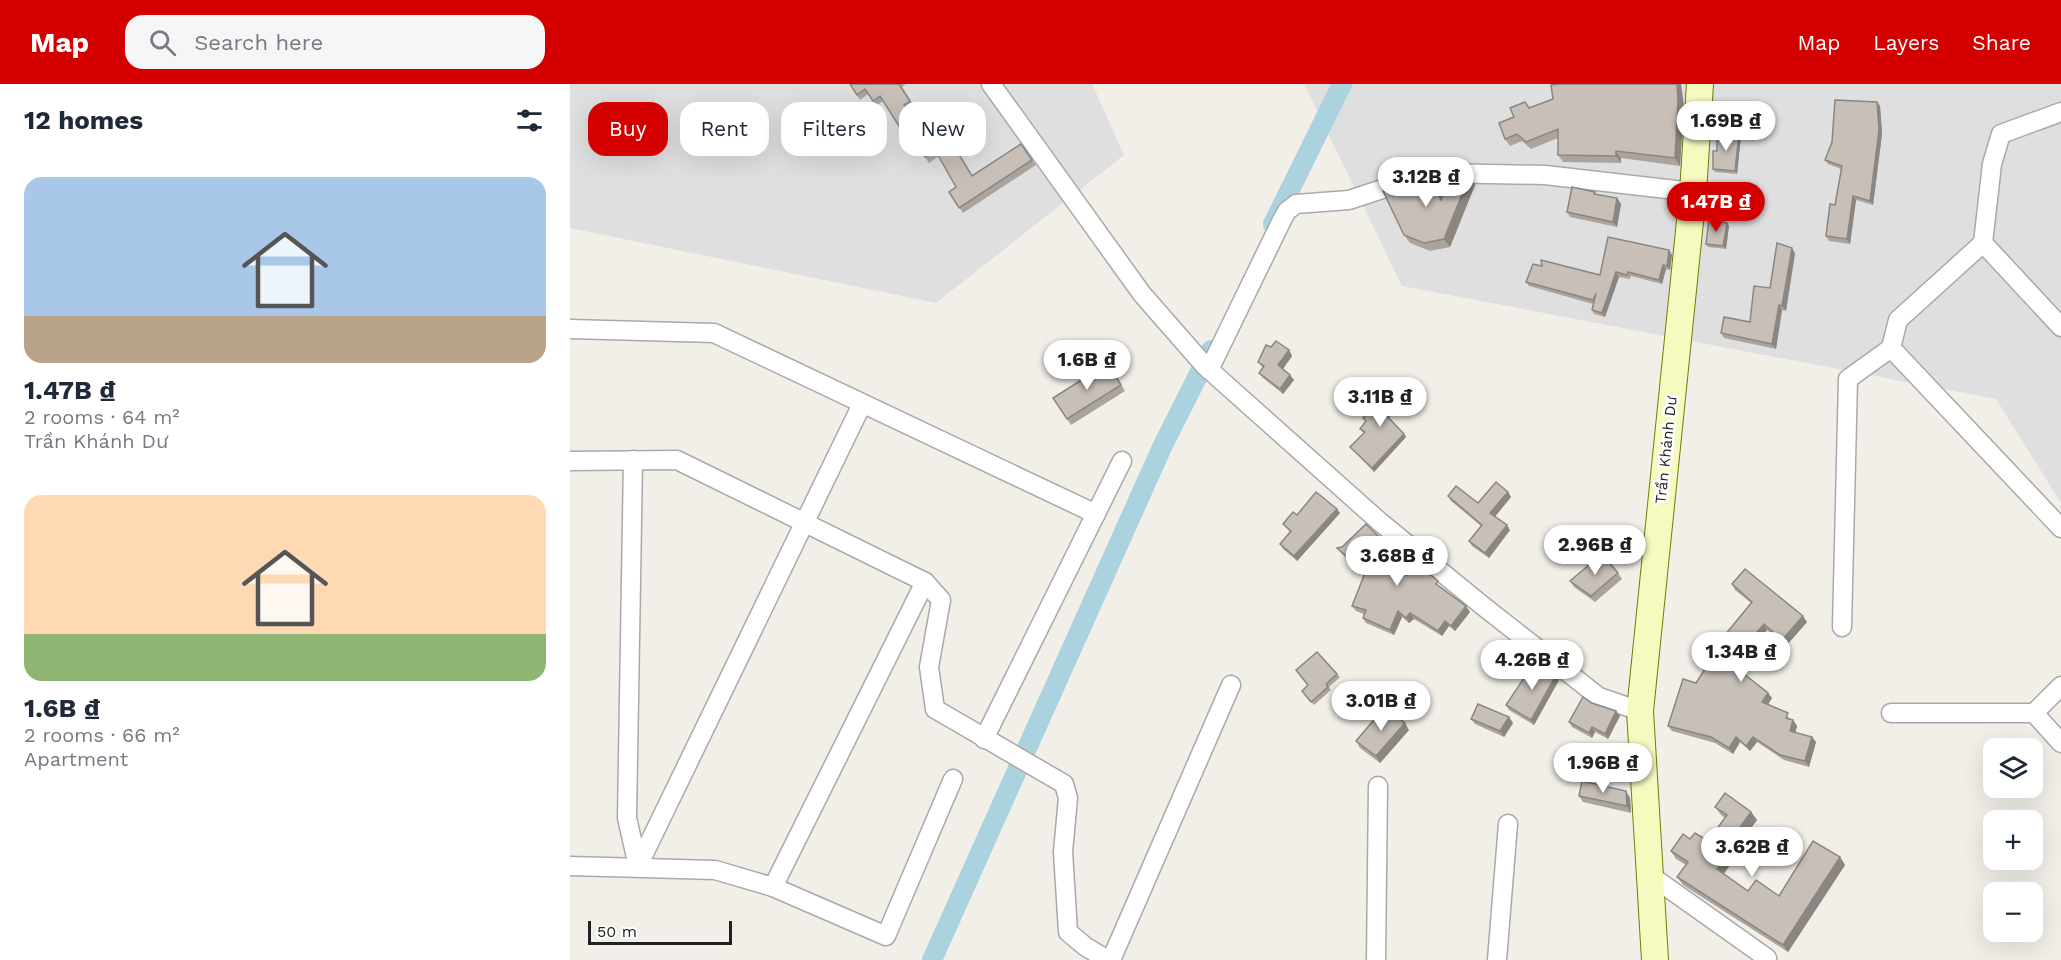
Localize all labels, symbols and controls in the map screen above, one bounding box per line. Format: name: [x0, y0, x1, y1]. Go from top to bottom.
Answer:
search box: [125, 15, 545, 69]
text: Map: [30, 26, 89, 59]
icon: search: [146, 26, 179, 59]
text: Search here: [194, 30, 323, 55]
text: Map: [1797, 30, 1840, 55]
text: Layers: [1873, 30, 1939, 55]
text: Share: [1972, 30, 2031, 55]
pin: 1.69B ₫: [1671, 101, 1781, 152]
chip: Buy: [588, 102, 668, 156]
chip: Rent: [680, 102, 769, 156]
chip: Filters: [781, 102, 887, 156]
chip: New: [899, 102, 986, 156]
icon: filters: [513, 104, 546, 137]
text: 12 homes: [24, 105, 143, 135]
text: 1.69B ₫: [1691, 108, 1761, 132]
pin: 3.12B ₫: [1371, 157, 1481, 208]
text: 3.12B ₫: [1392, 164, 1460, 188]
pin: 1.47B ₫: [1661, 182, 1771, 233]
text: 1.47B ₫: [1681, 189, 1751, 213]
icon: home: [231, 216, 339, 324]
pin: 1.6B ₫: [1038, 340, 1136, 391]
text: 1.6B ₫: [1058, 347, 1116, 371]
text: 1.47B ₫: [24, 375, 116, 405]
pin: 3.11B ₫: [1325, 377, 1435, 428]
text: 3.11B ₫: [1348, 384, 1412, 408]
street label: Trần Khánh Dư: [1651, 395, 1681, 505]
text: 2 rooms · 64 m²: [24, 405, 180, 429]
text: Trần Khánh Dư: [24, 429, 168, 453]
pin: 2.96B ₫: [1540, 525, 1650, 576]
text: 2.96B ₫: [1558, 532, 1632, 556]
icon: home: [231, 534, 339, 642]
pin: 3.68B ₫: [1342, 536, 1452, 587]
text: 3.68B ₫: [1360, 543, 1434, 567]
pin: 1.34B ₫: [1686, 632, 1796, 683]
text: 1.34B ₫: [1705, 639, 1777, 663]
pin: 4.26B ₫: [1477, 640, 1587, 691]
text: 4.26B ₫: [1495, 647, 1569, 671]
pin: 3.01B ₫: [1326, 681, 1436, 732]
text: 3.01B ₫: [1345, 688, 1417, 712]
text: 1.6B ₫: [24, 693, 100, 723]
text: 2 rooms · 66 m²: [24, 723, 180, 747]
map controls: [1983, 738, 2043, 942]
button: layers: [1983, 738, 2043, 798]
pin: 1.96B ₫: [1548, 743, 1658, 794]
text: Apartment: [24, 747, 128, 771]
text: 1.96B ₫: [1567, 750, 1639, 774]
button: +: [1983, 810, 2043, 870]
pin: 3.62B ₫: [1697, 827, 1807, 878]
text: 3.62B ₫: [1715, 834, 1789, 858]
button: −: [1983, 882, 2043, 942]
scale bar: [588, 918, 732, 946]
text: 50 m: [597, 922, 637, 941]

